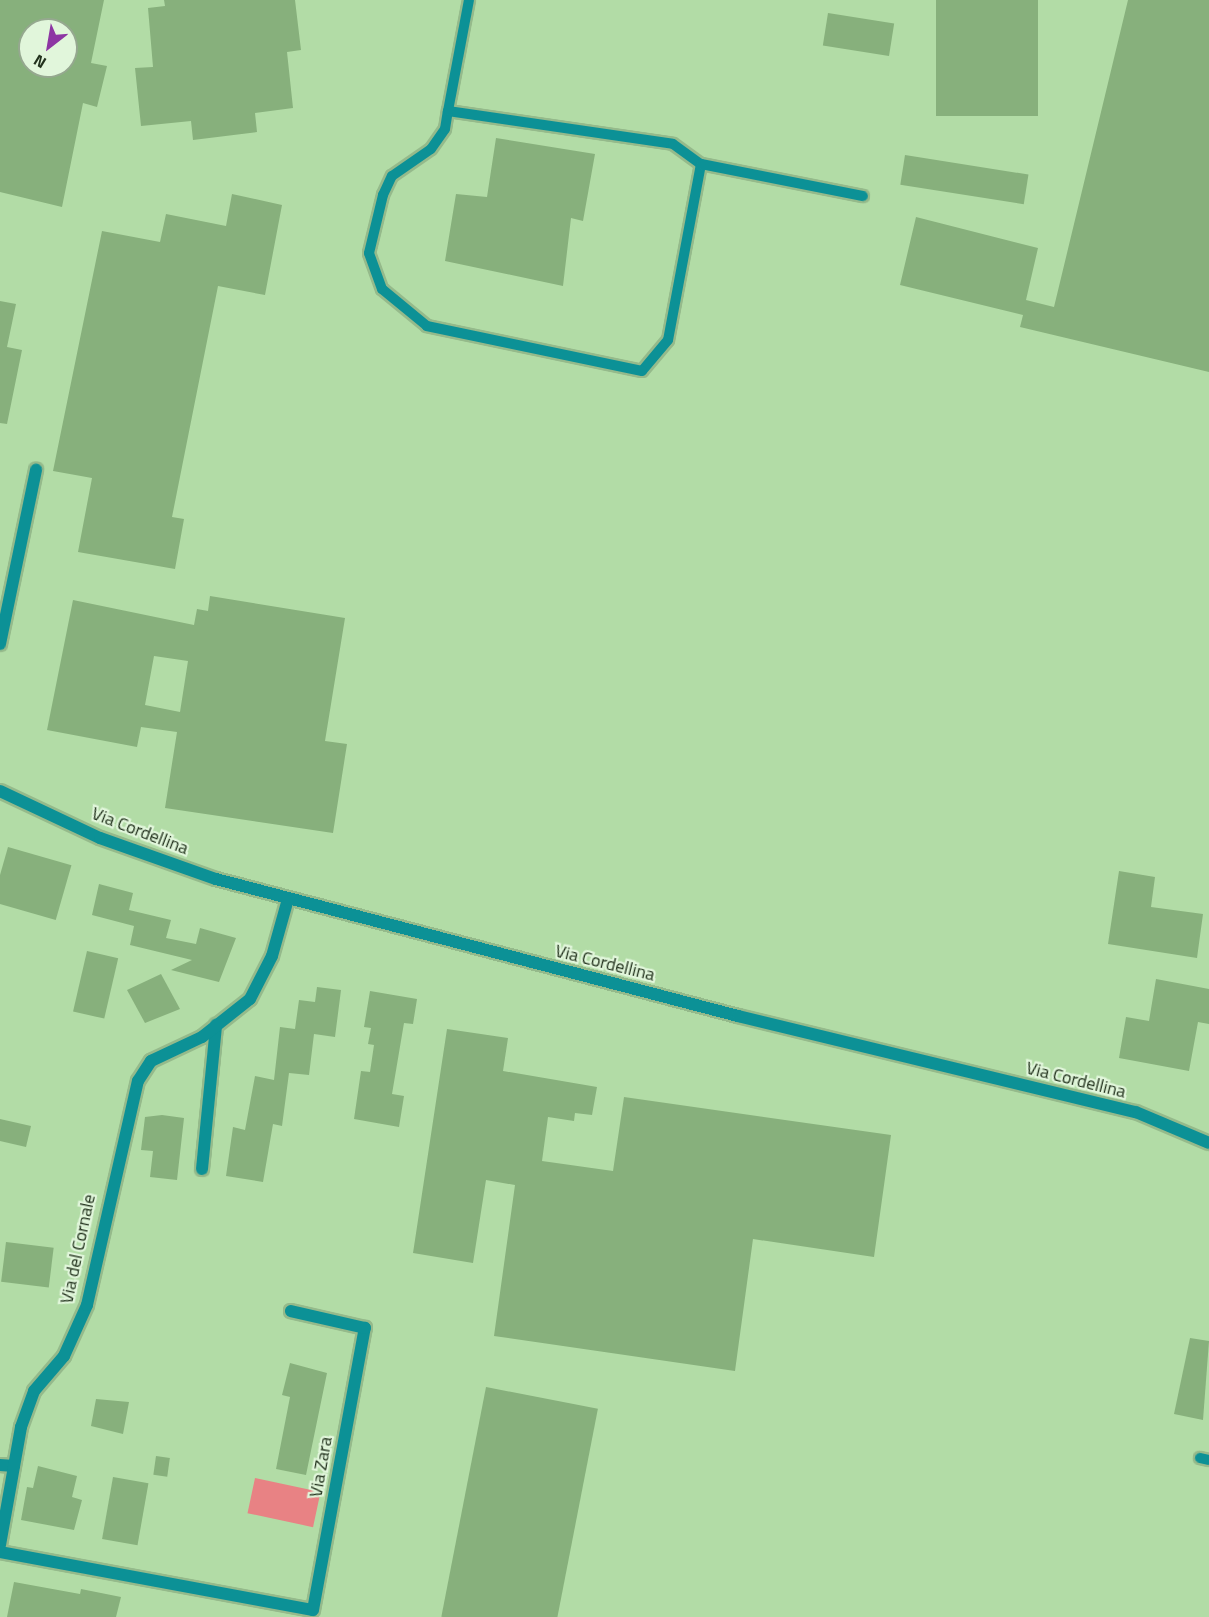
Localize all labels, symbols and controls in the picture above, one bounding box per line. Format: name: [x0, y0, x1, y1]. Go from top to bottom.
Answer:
north arrow: [18, 18, 78, 78]
text: N: [29, 49, 51, 75]
street label: Via Cordellina: [88, 803, 192, 859]
street label: Via Cordellina: [553, 940, 657, 986]
street label: Via Cordellina: [1024, 1057, 1128, 1103]
street label: Via del Cornale: [56, 1192, 100, 1306]
street label: Via Zara: [305, 1435, 337, 1499]

